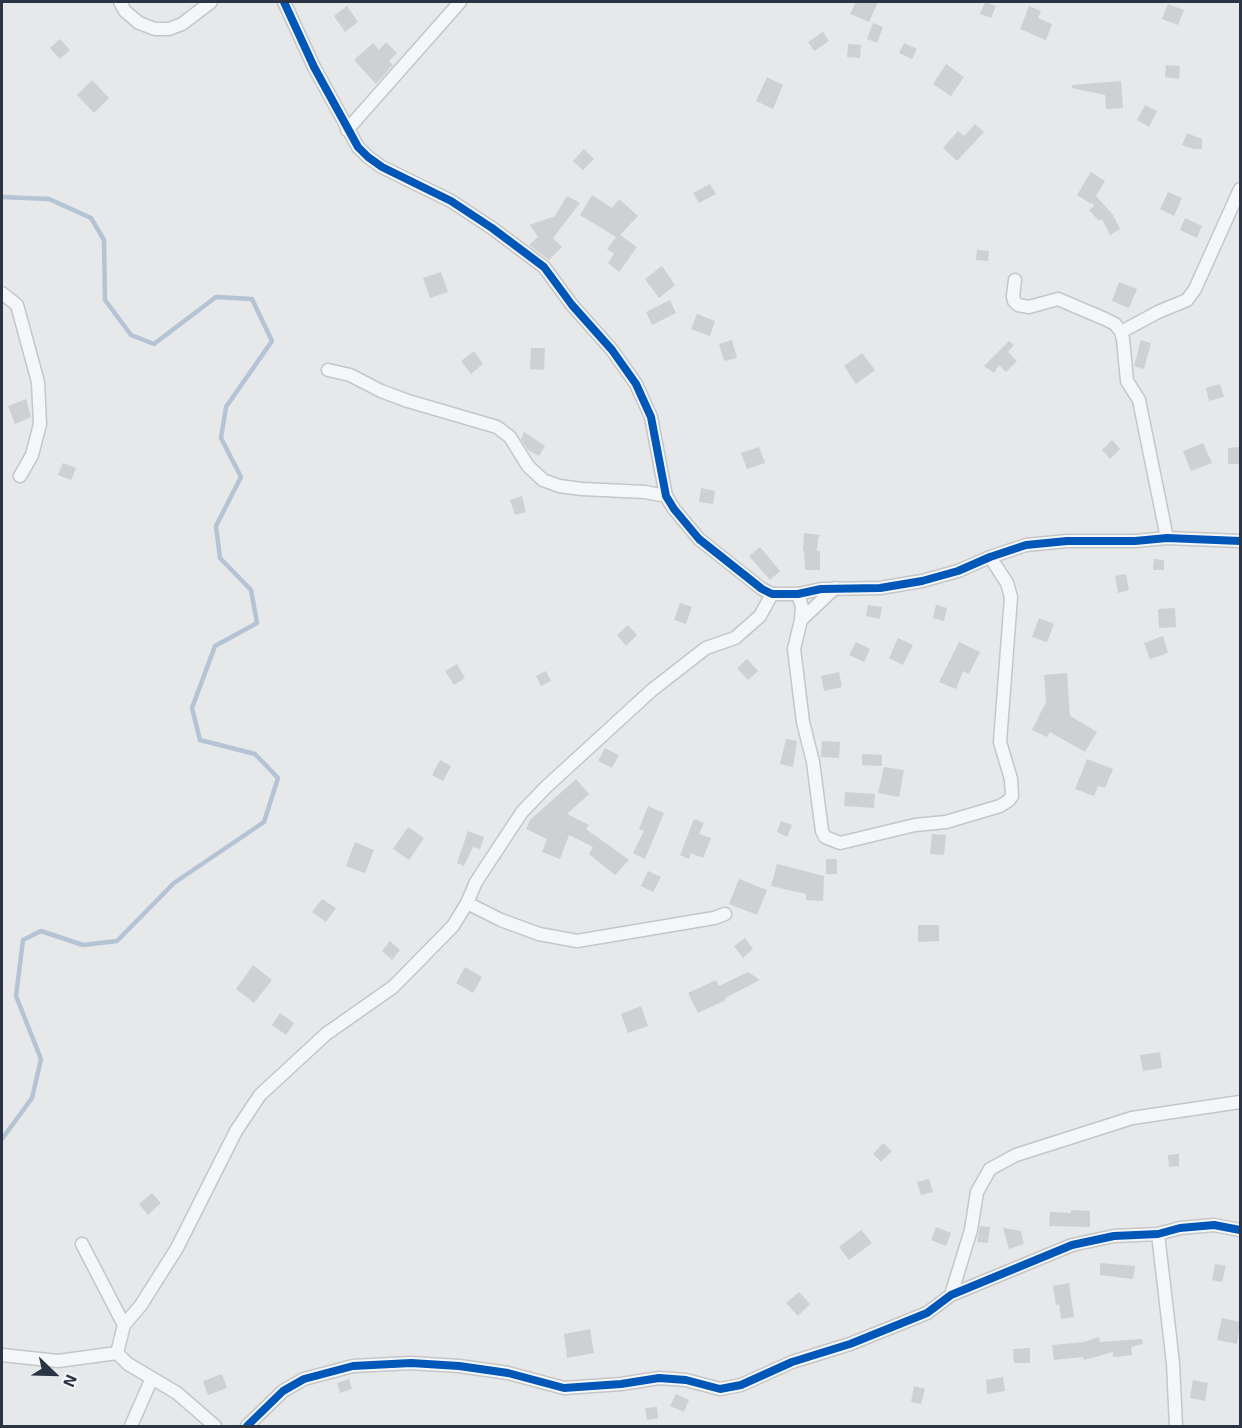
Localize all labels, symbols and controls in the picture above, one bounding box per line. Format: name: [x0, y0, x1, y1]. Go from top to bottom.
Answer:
north arrow: [24, 1344, 84, 1404]
text: N: [60, 1372, 82, 1390]

